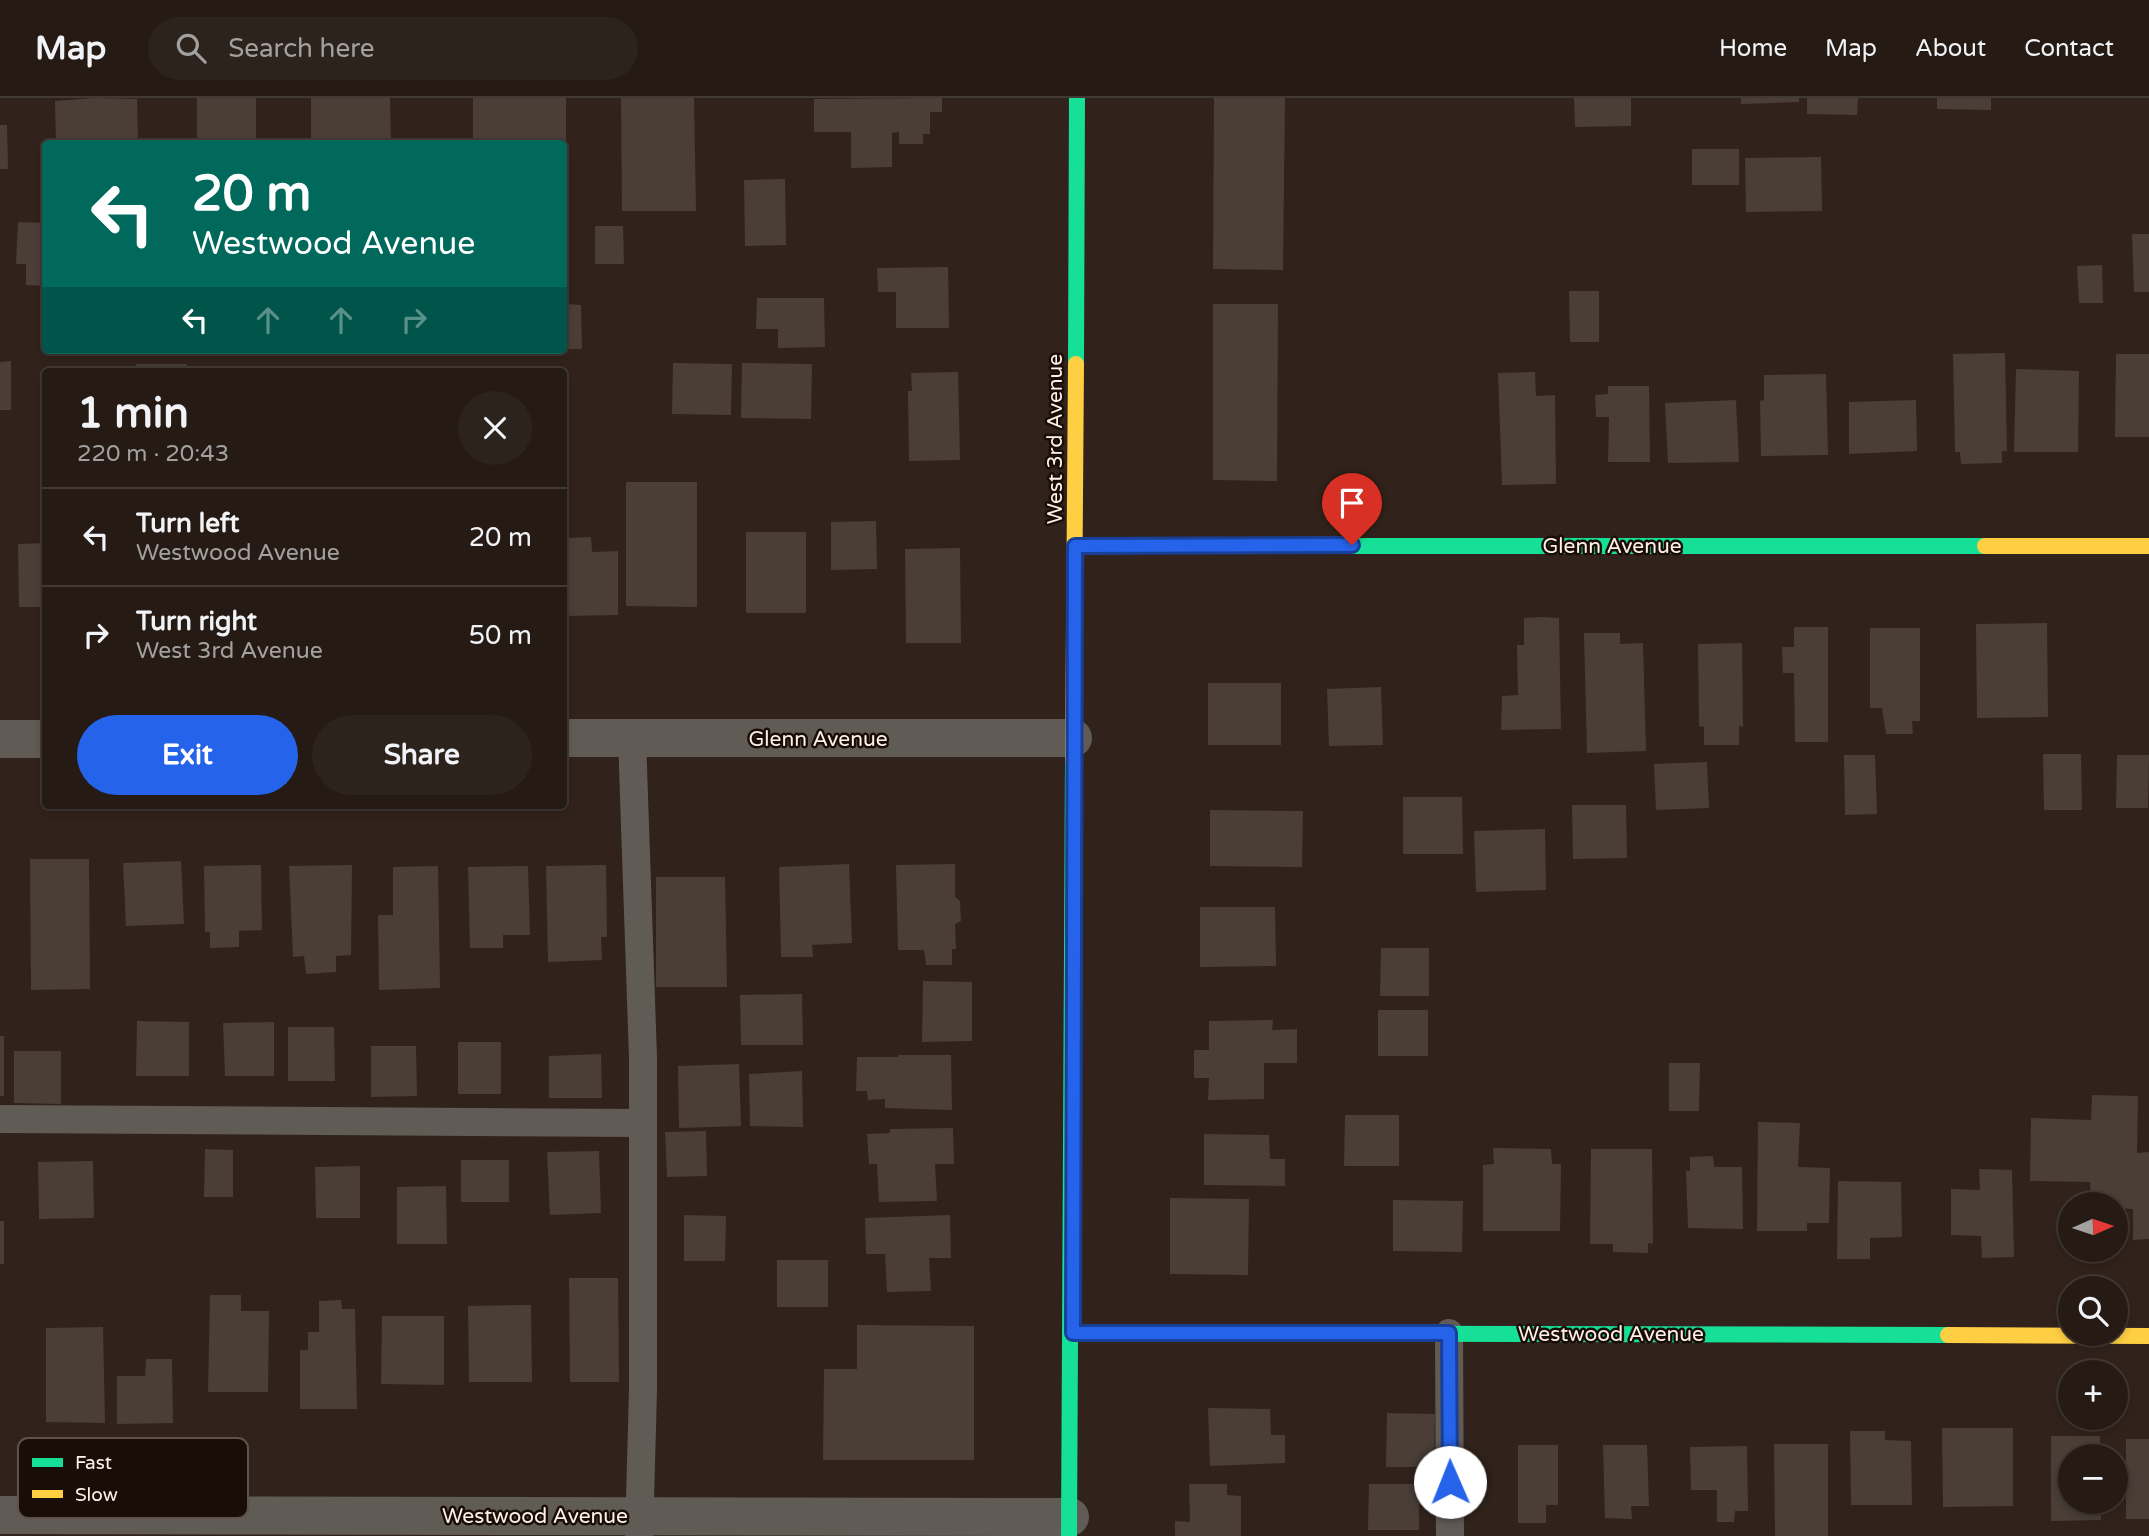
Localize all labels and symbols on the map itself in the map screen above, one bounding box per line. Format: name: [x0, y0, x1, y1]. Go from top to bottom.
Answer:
street label: West 3rd Avenue: [1043, 354, 1068, 524]
pin: [1322, 473, 1382, 545]
street label: Glenn Avenue: [1542, 534, 1682, 559]
street label: Glenn Avenue: [748, 727, 888, 752]
north arrow: [2058, 1192, 2128, 1262]
street label: Westwood Avenue: [1518, 1322, 1704, 1347]
legend: [18, 1438, 248, 1518]
position arrow: [1413, 1445, 1487, 1519]
text: Fast: [75, 1452, 112, 1474]
text: Slow: [75, 1484, 118, 1506]
street label: Westwood Avenue: [442, 1504, 628, 1529]

